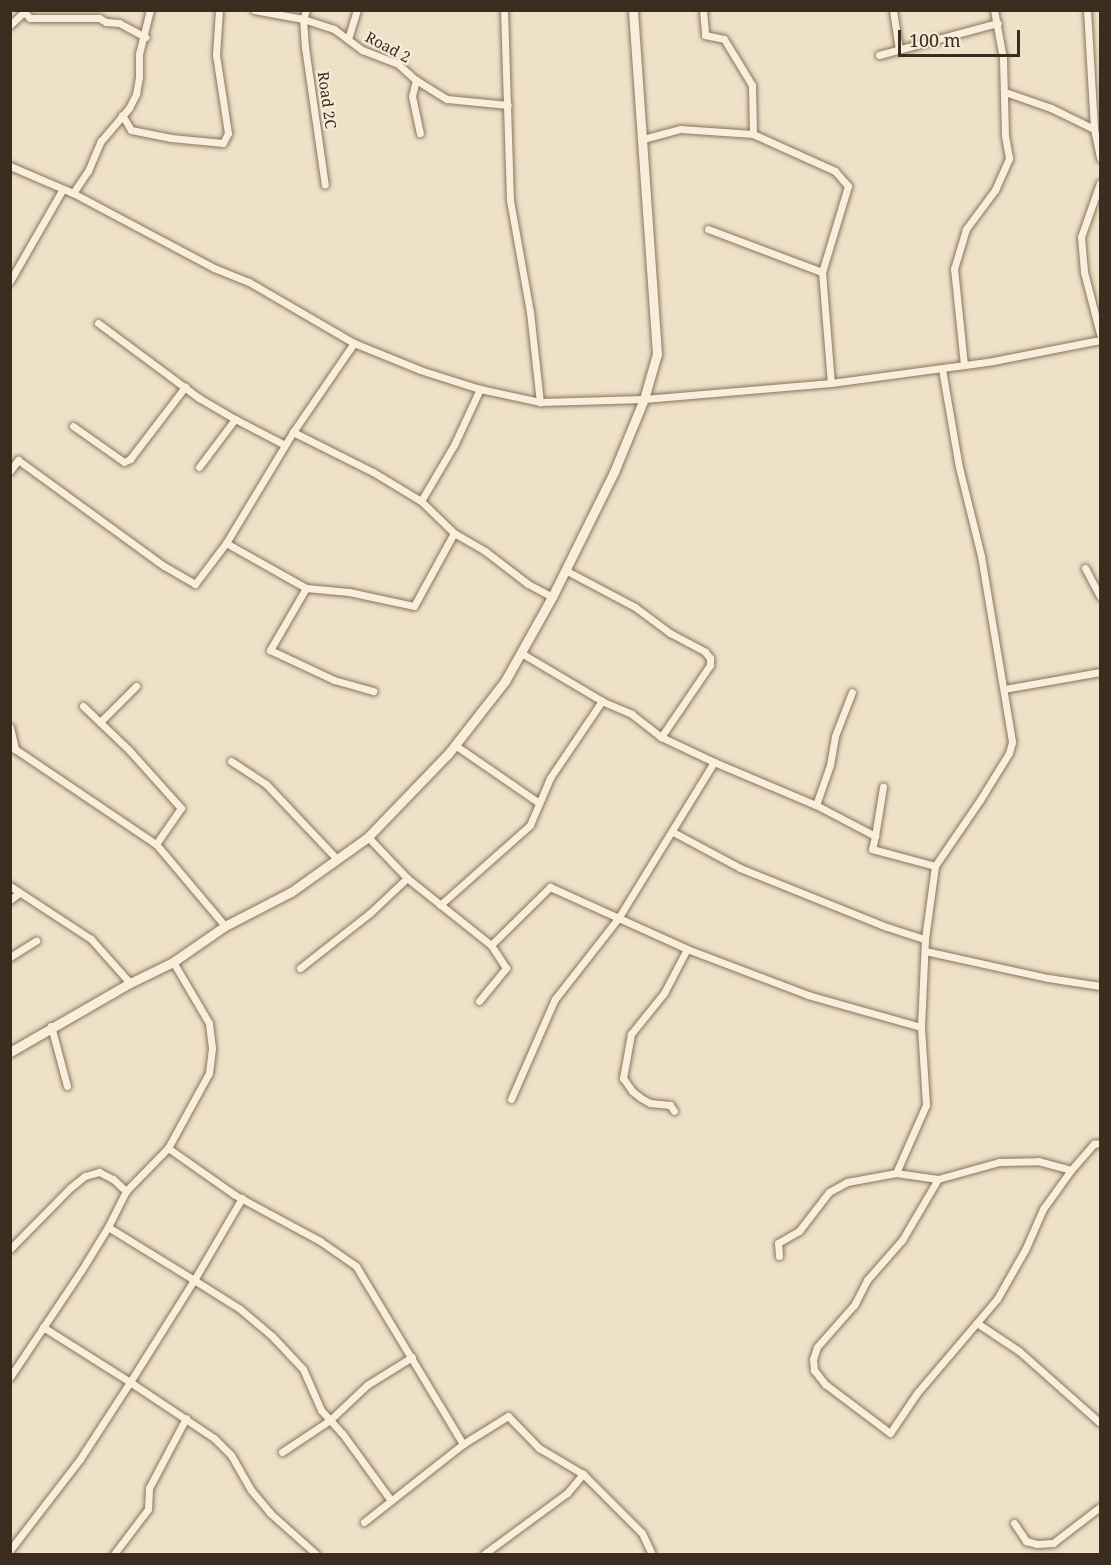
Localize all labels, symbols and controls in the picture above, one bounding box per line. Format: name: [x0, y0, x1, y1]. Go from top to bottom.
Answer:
scale bar: [901, 18, 1022, 56]
street label: Road 2: [362, 28, 414, 66]
text: 100 m: [909, 28, 961, 52]
street label: Road 2C: [314, 70, 340, 130]

